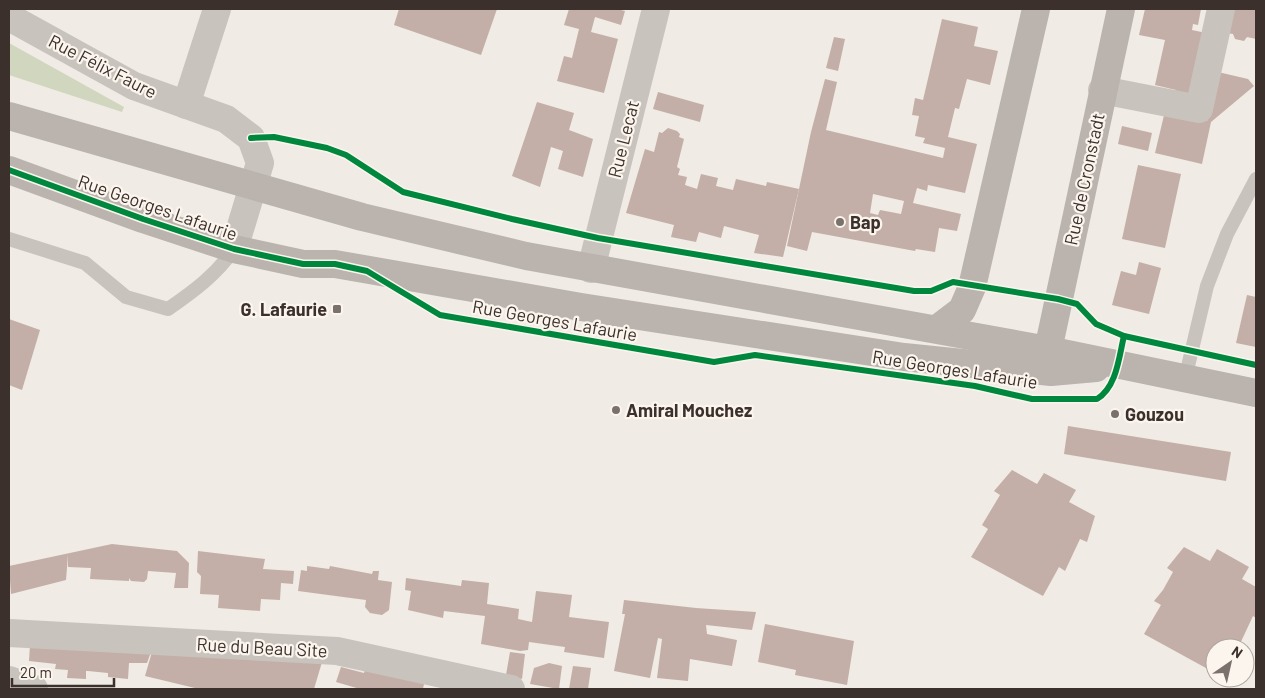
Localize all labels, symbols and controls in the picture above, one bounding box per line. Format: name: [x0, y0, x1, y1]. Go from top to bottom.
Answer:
street label: Rue Félix Faure: [45, 29, 161, 103]
street label: Rue Lecat: [603, 98, 643, 180]
street label: Rue de Cronstadt: [1059, 111, 1109, 247]
street label: Rue Georges Lafaurie: [75, 169, 241, 245]
place label: Bap: [850, 211, 881, 233]
marker: Bap: [834, 216, 846, 228]
street label: Rue Georges Lafaurie: [471, 295, 639, 345]
place label: G. Lafaurie: [241, 298, 327, 320]
marker: G. Lafaurie: [331, 303, 343, 315]
street label: Rue Georges Lafaurie: [871, 345, 1039, 393]
place label: Amiral Mouchez: [626, 399, 752, 421]
place label: Gouzou: [1125, 403, 1184, 425]
marker: Amiral Mouchez: [610, 404, 622, 416]
marker: Gouzou: [1109, 408, 1121, 420]
street label: Rue du Beau Site: [196, 633, 328, 661]
north arrow: [1205, 638, 1255, 688]
text: N: [1229, 642, 1246, 661]
scale bar: [12, 656, 115, 688]
text: 20 m: [20, 663, 52, 681]

